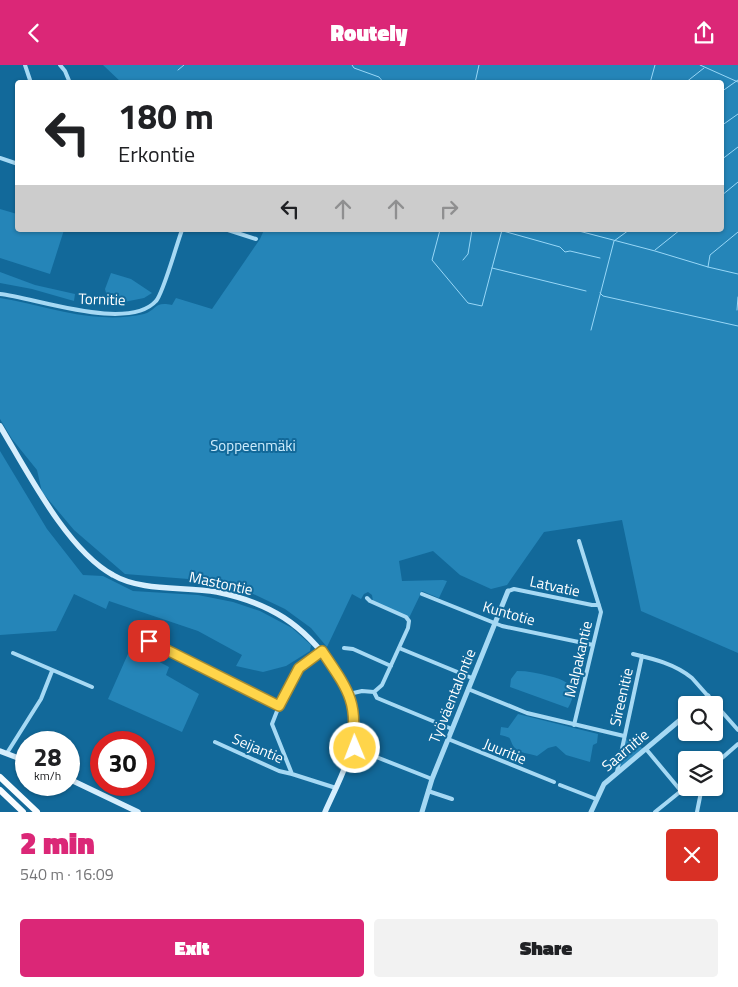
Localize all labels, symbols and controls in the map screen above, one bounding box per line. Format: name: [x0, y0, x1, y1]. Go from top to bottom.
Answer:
text: Routely: [330, 16, 408, 50]
icon: back: [20, 19, 48, 47]
icon: share: [690, 19, 718, 47]
text: 180 m: [118, 89, 214, 143]
icon: left: [35, 100, 100, 165]
text: Erkontie: [118, 137, 195, 171]
icon: left: [276, 195, 304, 223]
icon: ahead: [329, 195, 357, 223]
icon: ahead: [382, 195, 410, 223]
icon: right: [435, 195, 463, 223]
street label: Tornitie: [78, 287, 126, 311]
park label: Soppeenmäki: [210, 434, 296, 457]
street label: Mastontie: [187, 565, 255, 601]
street label: Latvatie: [528, 569, 582, 603]
street label: Kuntotie: [480, 595, 538, 631]
street label: Malpakantie: [558, 619, 598, 699]
pin: [128, 620, 170, 662]
icon: arrive: [135, 627, 163, 655]
street label: Työväentalontie: [423, 645, 481, 747]
street label: Sireenitie: [603, 666, 639, 728]
map controls: [678, 696, 723, 796]
button: search: [678, 696, 723, 741]
position arrow: [328, 721, 380, 773]
street label: Saarnitie: [596, 723, 654, 777]
street label: Seijantie: [229, 727, 287, 769]
speed limit sign: 30: [90, 731, 155, 796]
street label: Juuritie: [480, 732, 530, 770]
text: 28: [33, 738, 62, 776]
button: layers: [678, 751, 723, 796]
text: km/h: [34, 766, 61, 785]
text: 2 min: [20, 820, 95, 866]
button: close: [666, 829, 718, 881]
text: 540 m · 16:09: [20, 862, 114, 886]
button: Exit: [20, 919, 364, 977]
button: Share: [374, 919, 718, 977]

